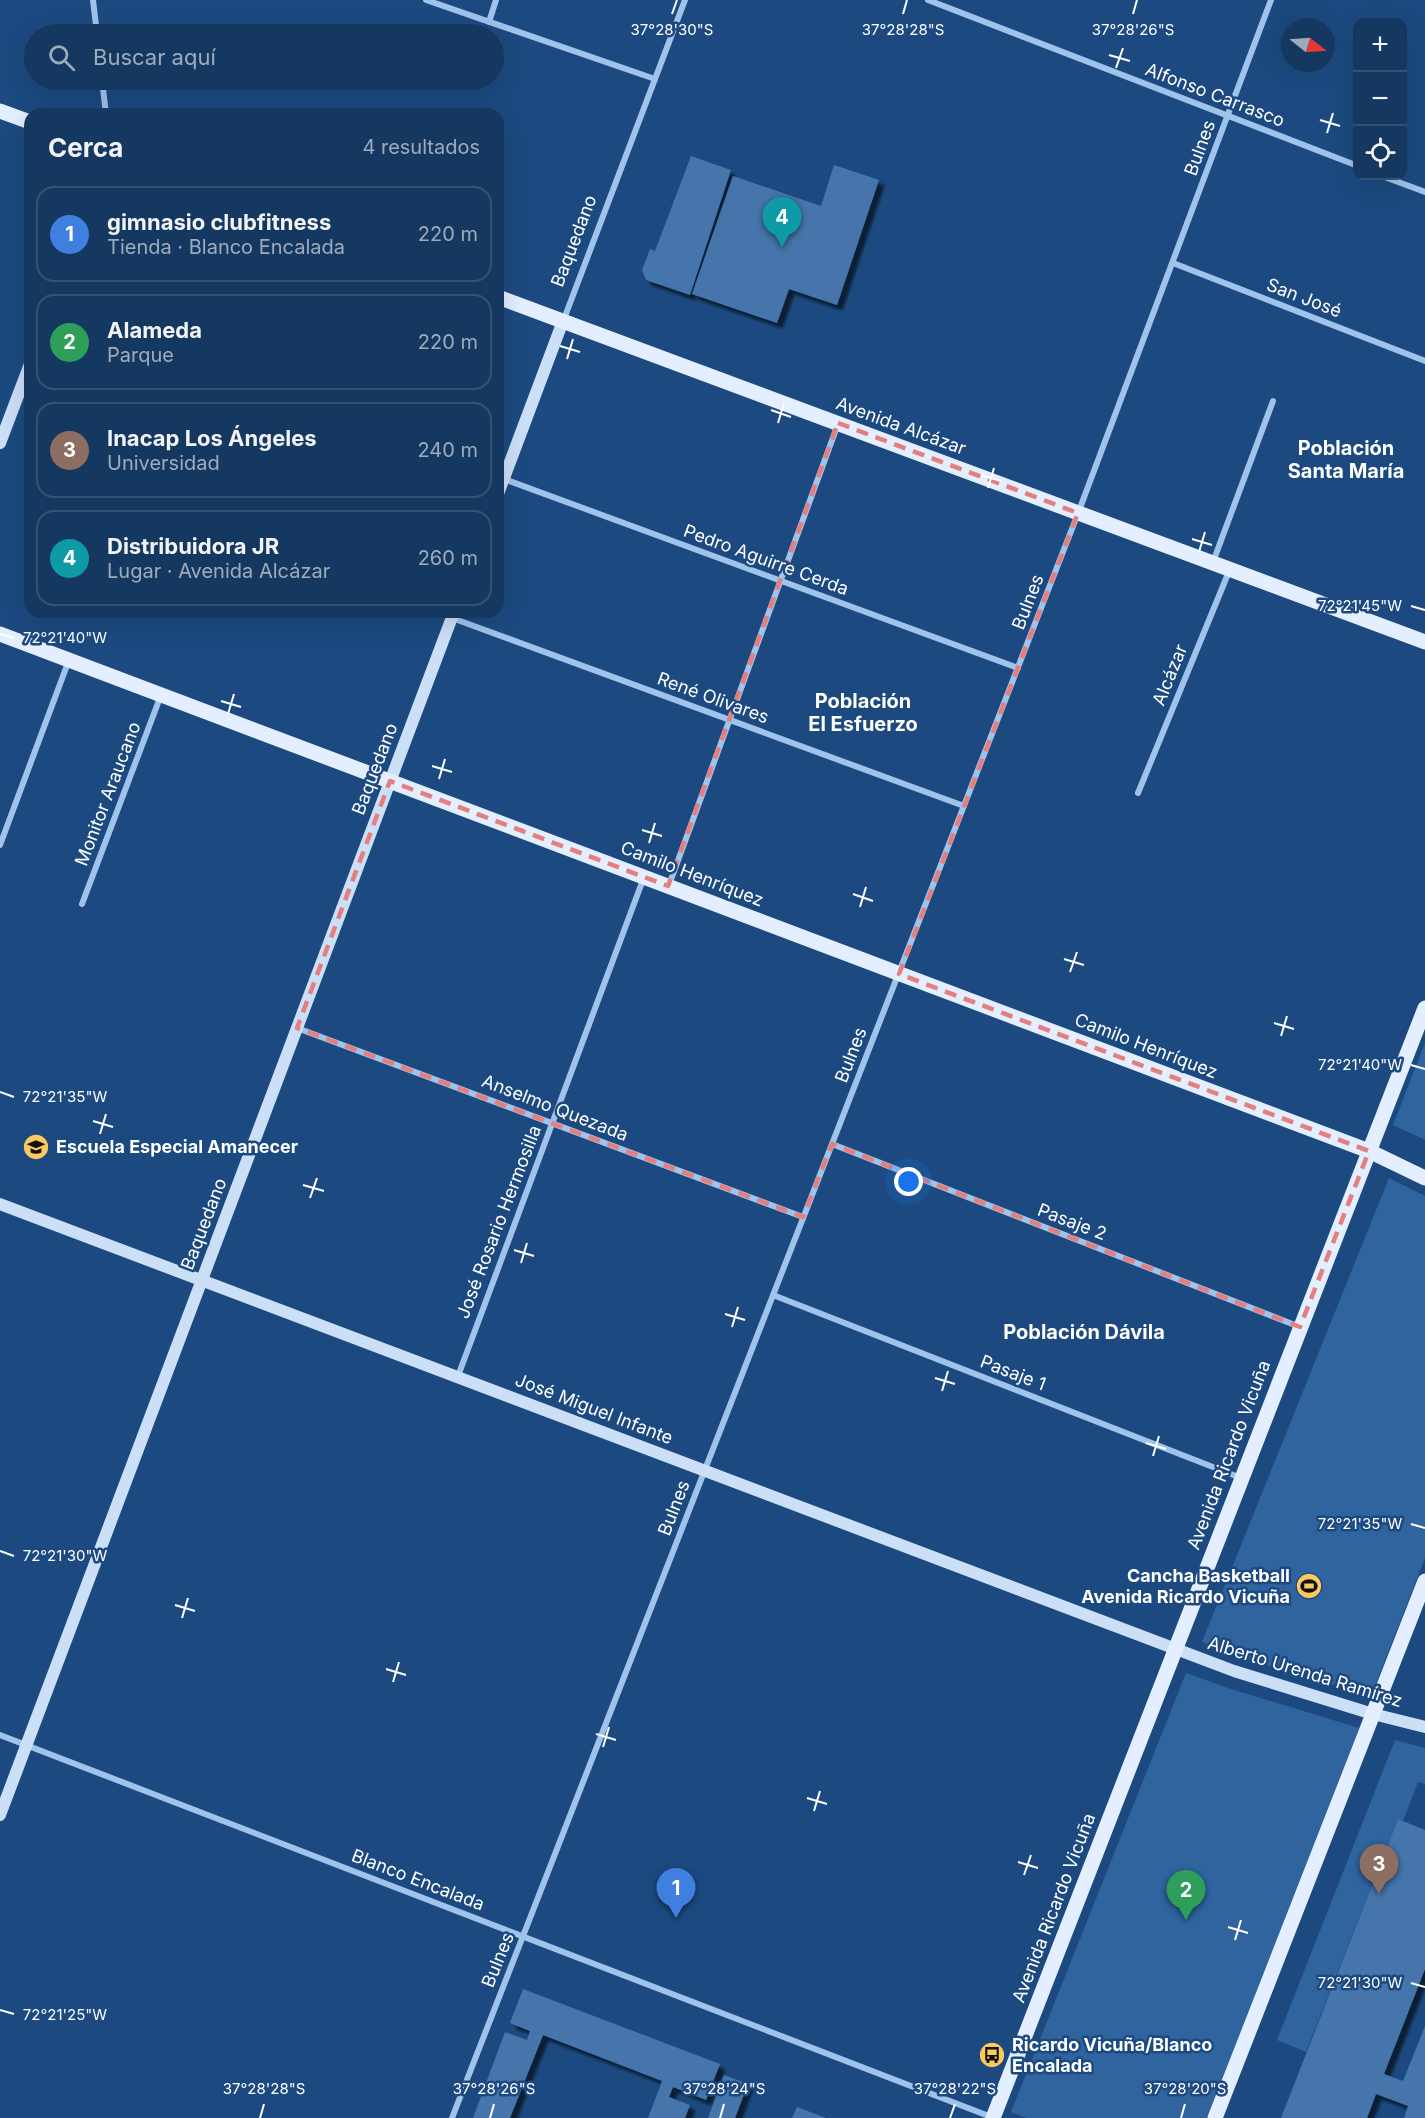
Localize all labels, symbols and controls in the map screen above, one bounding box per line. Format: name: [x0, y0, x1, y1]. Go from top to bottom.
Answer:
north arrow: [1281, 18, 1335, 72]
map controls: [1353, 18, 1407, 180]
button: +: [1353, 18, 1407, 72]
text: 37°28'30"S: [631, 20, 713, 39]
text: 37°28'28"S: [862, 20, 944, 39]
text: 37°28'26"S: [1092, 20, 1174, 39]
search box: [24, 24, 504, 90]
icon: search: [45, 41, 78, 74]
text: Buscar aquí: [93, 44, 216, 70]
street label: Alfonso Carrasco: [1143, 58, 1288, 131]
button: −: [1353, 72, 1407, 126]
street label: Bulnes: [1180, 117, 1219, 178]
button: locate: [1353, 126, 1407, 180]
text: Cerca: [48, 132, 123, 163]
text: 4 resultados: [362, 135, 480, 159]
street label: Baquedano: [546, 192, 601, 290]
pin: 4: [762, 198, 802, 247]
text: gimnasio clubfitness: [107, 209, 331, 235]
text: 1: [65, 222, 74, 246]
text: 220 m: [418, 222, 478, 246]
text: Tienda · Blanco Encalada: [107, 235, 345, 259]
street label: San José: [1264, 274, 1345, 321]
text: Alameda: [107, 317, 202, 343]
text: 2: [63, 330, 76, 354]
text: 220 m: [418, 330, 478, 354]
text: Parque: [107, 343, 174, 367]
street label: Avenida Alcázar: [833, 392, 969, 459]
text: Inacap Los Ángeles: [107, 425, 317, 451]
district label: Población Santa María: [1288, 436, 1404, 483]
text: 3: [63, 438, 76, 462]
text: 240 m: [417, 438, 478, 462]
text: Universidad: [107, 451, 220, 475]
street label: Pedro Aguirre Cerda: [681, 520, 852, 599]
text: Distribuidora JR: [107, 533, 279, 559]
text: 4: [63, 546, 76, 570]
text: 260 m: [418, 546, 478, 570]
text: Lugar · Avenida Alcázar: [107, 559, 330, 583]
street label: Bulnes: [1007, 571, 1048, 632]
text: 72°21'45"W: [1318, 596, 1402, 615]
text: 72°21'40"W: [23, 628, 107, 647]
street label: Alcázar: [1148, 641, 1191, 708]
street label: René Olivares: [655, 668, 772, 727]
district label: Población El Esfuerzo: [808, 689, 918, 736]
street label: Monitor Araucano: [70, 719, 145, 869]
street label: Baquedano: [347, 720, 402, 818]
street label: Camilo Henríquez: [618, 837, 767, 910]
street label: Camilo Henríquez: [1072, 1009, 1221, 1082]
street label: Bulnes: [830, 1024, 871, 1085]
text: 72°21'40"W: [1318, 1055, 1402, 1074]
street label: Anselmo Quezada: [479, 1070, 631, 1145]
text: 72°21'35"W: [23, 1087, 107, 1106]
street label: José Rosario Hermosilla: [452, 1122, 545, 1321]
school or university icon: Escuela Especial Amanecer: [21, 1132, 51, 1162]
place label: Escuela Especial Amanecer: [56, 1136, 298, 1157]
your location: [894, 1167, 923, 1196]
street label: Baquedano: [176, 1175, 231, 1273]
street label: Pasaje 2: [1035, 1199, 1110, 1244]
district label: Población Dávila: [1003, 1320, 1165, 1344]
street label: Pasaje 1: [977, 1350, 1049, 1395]
street label: Avenida Ricardo Vicuña: [1183, 1357, 1274, 1552]
street label: José Miguel Infante: [512, 1369, 676, 1448]
street label: Bulnes: [653, 1477, 694, 1538]
text: 72°21'35"W: [1318, 1514, 1402, 1533]
text: 72°21'30"W: [23, 1546, 108, 1565]
place label: Cancha Basketball Avenida Ricardo Vicuña: [1081, 1565, 1290, 1607]
sports icon: Cancha Basketball Avenida Ricardo Vicuña: [1294, 1571, 1324, 1601]
street label: Alberto Urenda Ramírez: [1205, 1632, 1405, 1711]
street label: Avenida Ricardo Vicuña: [1008, 1810, 1099, 2005]
pin: 3: [1360, 1844, 1398, 1894]
street label: Blanco Encalada: [349, 1845, 488, 1915]
pin: 1: [656, 1868, 696, 1918]
pin: 2: [1166, 1870, 1206, 1920]
street label: Bulnes: [477, 1929, 518, 1990]
text: 72°21'30"W: [1318, 1973, 1403, 1992]
text: 72°21'25"W: [23, 2005, 107, 2024]
place label: Ricardo Vicuña/Blanco Encalada: [1012, 2034, 1212, 2076]
bus stop icon: Ricardo Vicuña/Blanco Encalada: [977, 2040, 1007, 2070]
text: 37°28'28"S: [223, 2079, 305, 2098]
text: 37°28'26"S: [453, 2079, 535, 2098]
text: 37°28'24"S: [683, 2079, 765, 2098]
text: 37°28'22"S: [914, 2079, 996, 2098]
text: 37°28'20"S: [1144, 2079, 1226, 2098]

